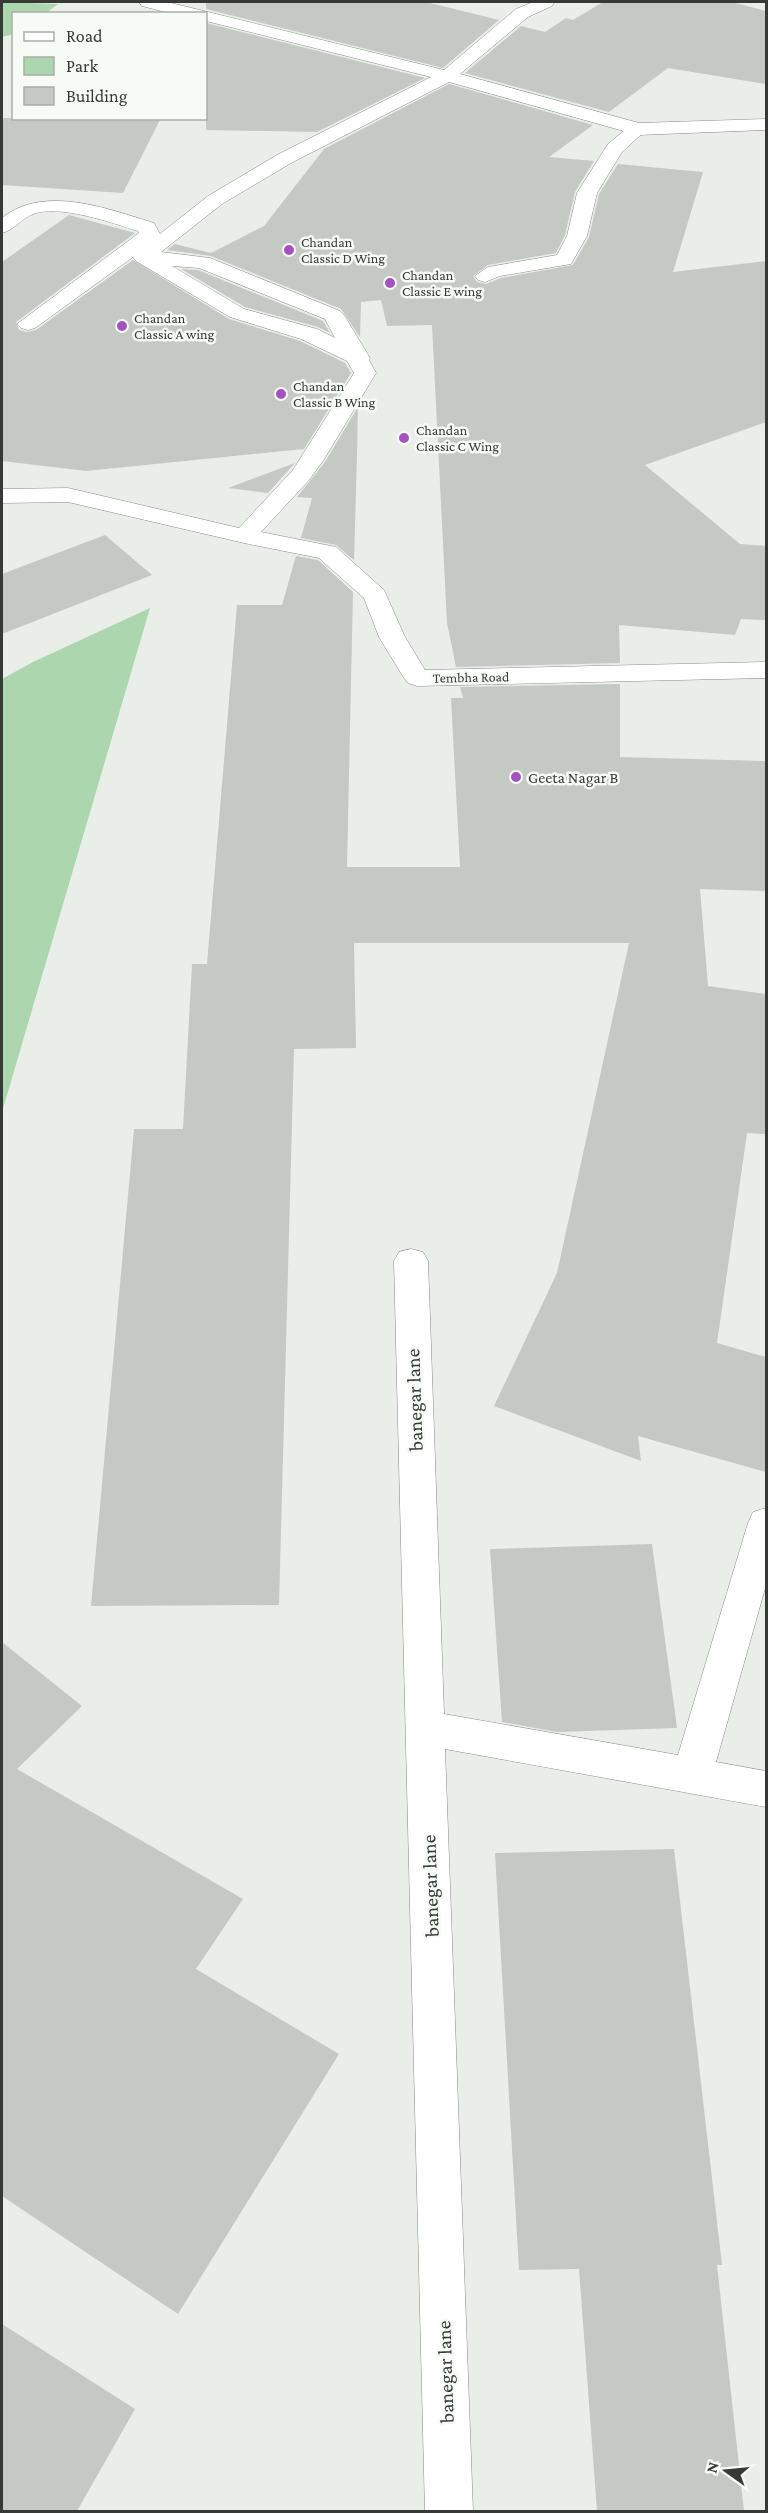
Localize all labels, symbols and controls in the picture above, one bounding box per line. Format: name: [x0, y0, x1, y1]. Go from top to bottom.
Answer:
legend: [12, 12, 207, 120]
text: Road: [66, 26, 103, 46]
text: Park: [66, 56, 98, 76]
text: Building: [66, 86, 128, 106]
place label: Chandan Classic D Wing: [301, 234, 385, 266]
marker: Chandan Classic D Wing: [282, 243, 296, 257]
place label: Chandan Classic E wing: [402, 267, 482, 299]
marker: Chandan Classic E wing: [383, 276, 397, 290]
place label: Chandan Classic A wing: [134, 310, 215, 342]
marker: Chandan Classic A wing: [115, 319, 129, 333]
place label: Chandan Classic B Wing: [293, 378, 376, 410]
marker: Chandan Classic B Wing: [274, 387, 288, 401]
place label: Chandan Classic C Wing: [416, 422, 499, 454]
marker: Chandan Classic C Wing: [397, 431, 411, 445]
street label: Tembha Road: [433, 668, 510, 686]
place label: Geeta Nagar B: [528, 769, 618, 787]
marker: Geeta Nagar B: [509, 770, 523, 784]
street label: banegar lane: [401, 1348, 428, 1452]
street label: banegar lane: [417, 1834, 444, 1938]
street label: banegar lane: [432, 2320, 459, 2424]
north arrow: [696, 2441, 756, 2501]
text: N: [702, 2460, 722, 2475]

